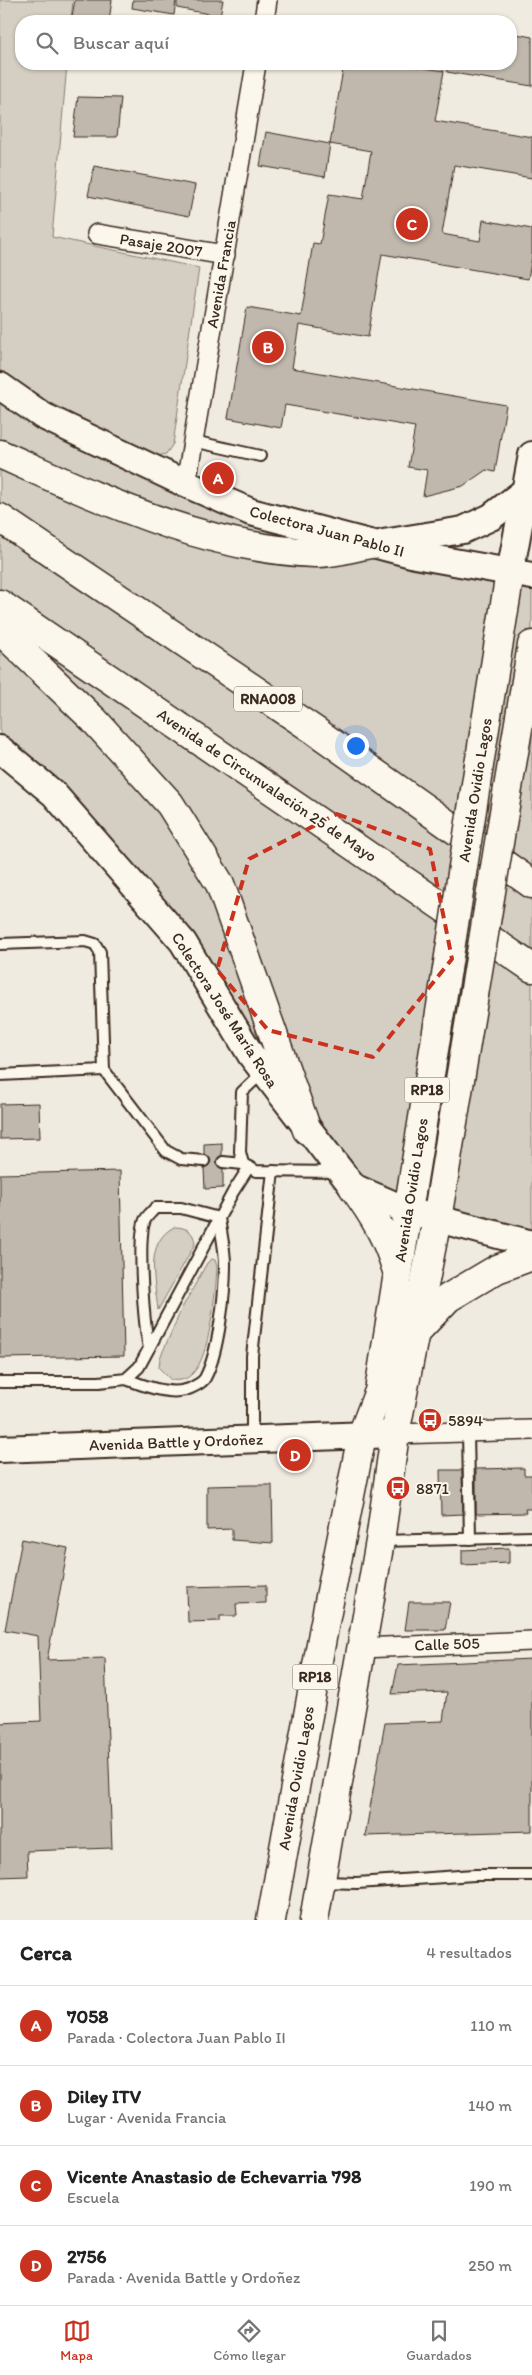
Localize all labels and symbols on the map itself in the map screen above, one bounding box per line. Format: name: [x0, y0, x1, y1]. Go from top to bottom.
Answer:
pin: C: [396, 205, 428, 243]
street label: Avenida Francia: [202, 218, 240, 330]
street label: Pasaje 2007: [118, 229, 204, 261]
pin: B: [252, 328, 284, 366]
pin: A: [202, 459, 234, 497]
street label: Colectora Juan Pablo II: [247, 501, 407, 561]
road number: RNA008: [234, 686, 302, 712]
street label: Avenida de Circunvalación 25 de Mayo: [154, 704, 380, 866]
street label: Avenida Ovidio Lagos: [454, 717, 496, 863]
your location: [343, 733, 369, 759]
street label: Colectora José María Rosa: [168, 929, 283, 1092]
road number: RP18: [404, 1078, 450, 1102]
street label: Avenida Ovidio Lagos: [390, 1117, 432, 1263]
bus stop icon: 5894: [417, 1407, 443, 1433]
place label: 5894: [448, 1411, 484, 1430]
street label: Avenida Battle y Ordoñez: [89, 1429, 264, 1455]
pin: D: [279, 1436, 311, 1474]
bus stop icon: 8871: [385, 1475, 411, 1501]
place label: 8871: [416, 1479, 449, 1498]
street label: Calle 505: [414, 1633, 480, 1655]
road number: RP18: [292, 1664, 338, 1690]
street label: Avenida Ovidio Lagos: [274, 1705, 318, 1851]

